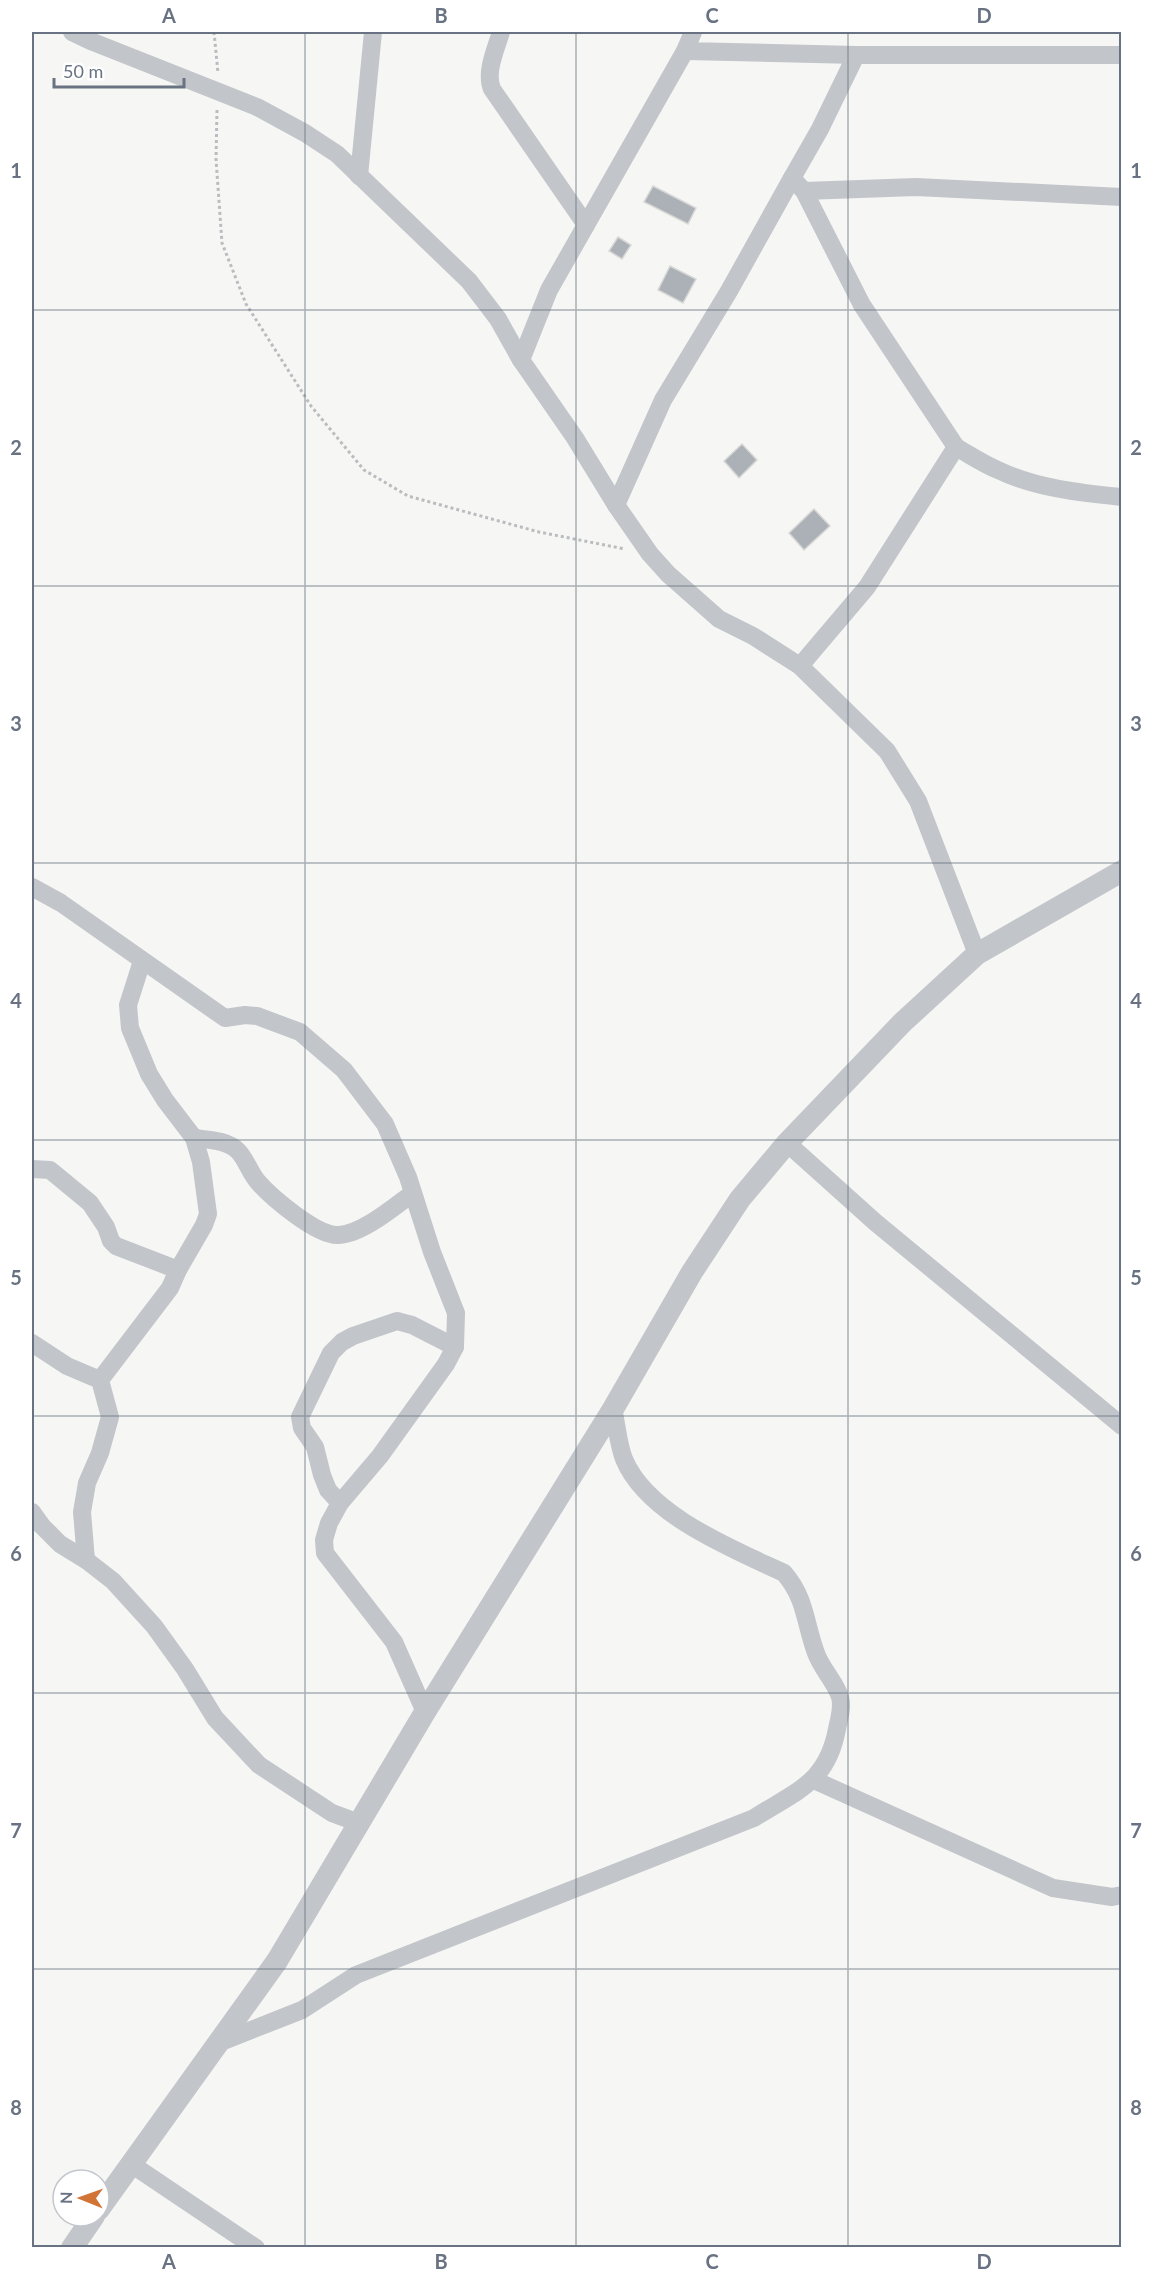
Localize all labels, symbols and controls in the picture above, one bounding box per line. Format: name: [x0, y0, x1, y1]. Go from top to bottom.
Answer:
text: A: [161, 3, 176, 27]
text: B: [434, 3, 448, 27]
text: C: [705, 3, 719, 27]
text: D: [976, 3, 992, 27]
scale bar: [54, 51, 184, 89]
text: 50 m: [63, 60, 103, 82]
text: 1: [10, 158, 22, 182]
text: 1: [1130, 158, 1142, 182]
text: 2: [10, 435, 22, 459]
text: 2: [1130, 435, 1142, 459]
text: 3: [10, 711, 22, 735]
text: 3: [1130, 711, 1142, 735]
text: 4: [10, 988, 22, 1012]
text: 4: [1130, 988, 1142, 1012]
text: 5: [10, 1265, 22, 1289]
text: 5: [1130, 1265, 1142, 1289]
text: 6: [10, 1541, 22, 1565]
text: 6: [1130, 1541, 1142, 1565]
text: 7: [10, 1818, 22, 1842]
text: 7: [1130, 1818, 1142, 1842]
text: 8: [10, 2095, 22, 2119]
text: 8: [1130, 2095, 1142, 2119]
north arrow: [51, 2168, 111, 2228]
text: N: [56, 2191, 75, 2204]
text: A: [161, 2249, 176, 2273]
text: B: [434, 2249, 448, 2273]
text: C: [705, 2249, 719, 2273]
text: D: [976, 2249, 992, 2273]

